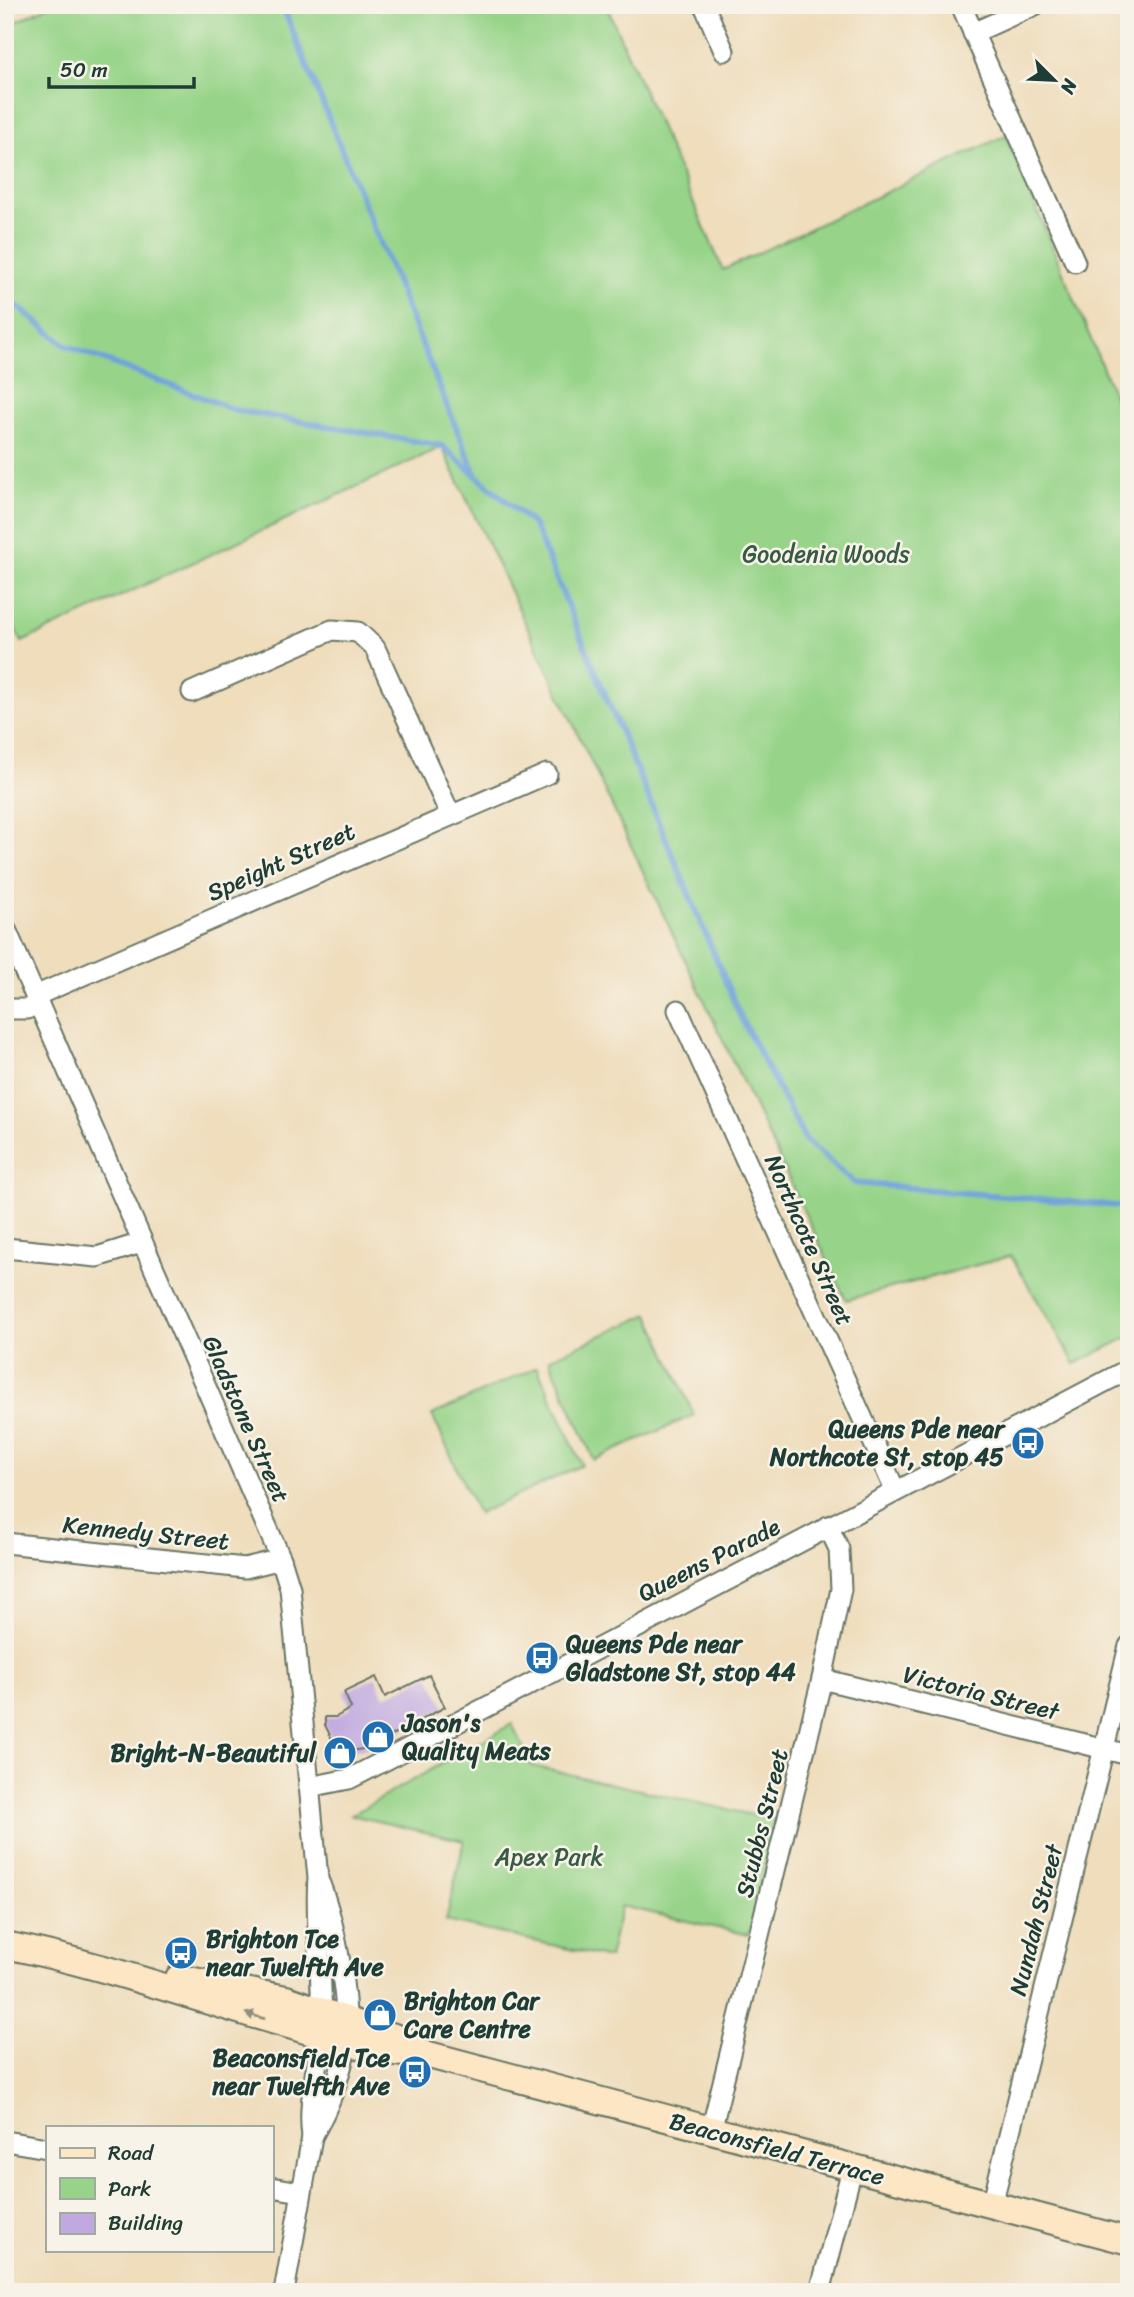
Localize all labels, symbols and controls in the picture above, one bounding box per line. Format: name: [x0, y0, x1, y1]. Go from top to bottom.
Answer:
scale bar: [49, 46, 194, 90]
north arrow: [1018, 46, 1088, 116]
text: 50 m: [60, 51, 108, 89]
text: N: [1051, 73, 1087, 100]
park label: Goodenia Woods: [742, 533, 910, 575]
street label: Speight Street: [200, 811, 362, 913]
street label: Northcote Street: [752, 1147, 866, 1333]
street label: Gladstone Street: [190, 1328, 302, 1510]
place label: Queens Pde near Northcote St, stop 45: [769, 1408, 1006, 1478]
bus stop icon: Queens Pde near Northcote St, stop 45: [1009, 1424, 1047, 1462]
street label: Kennedy Street: [61, 1503, 231, 1563]
street label: Queens Parade: [630, 1506, 788, 1614]
place label: Queens Pde near Gladstone St, stop 44: [566, 1623, 796, 1693]
bus stop icon: Queens Pde near Gladstone St, stop 44: [523, 1639, 561, 1677]
street label: Victoria Street: [899, 1653, 1065, 1733]
place label: Jason's Quality Meats: [400, 1702, 551, 1772]
shop icon: Jason's Quality Meats: [359, 1718, 397, 1756]
place label: Bright-N-Beautiful: [110, 1732, 317, 1774]
shop icon: Bright-N-Beautiful: [321, 1734, 359, 1772]
street label: Stubbs Street: [723, 1744, 801, 1902]
park label: Apex Park: [494, 1836, 603, 1878]
street label: Nundah Street: [997, 1838, 1075, 2000]
place label: Brighton Tce near Twelfth Ave: [205, 1918, 385, 1988]
bus stop icon: Brighton Tce near Twelfth Ave: [162, 1934, 200, 1972]
place label: Brighton Car Care Centre: [403, 1980, 541, 2050]
shop icon: Brighton Car Care Centre: [361, 1996, 399, 2034]
one-way arrow: [244, 2010, 265, 2020]
place label: Beaconsfield Tce near Twelfth Ave: [211, 2037, 391, 2107]
bus stop icon: Beaconsfield Tce near Twelfth Ave: [396, 2053, 434, 2091]
street label: Beaconsfield Terrace: [665, 2100, 889, 2198]
legend: [46, 2126, 273, 2252]
text: Road: [108, 2134, 155, 2172]
text: Park: [108, 2170, 151, 2208]
text: Building: [108, 2204, 184, 2242]

